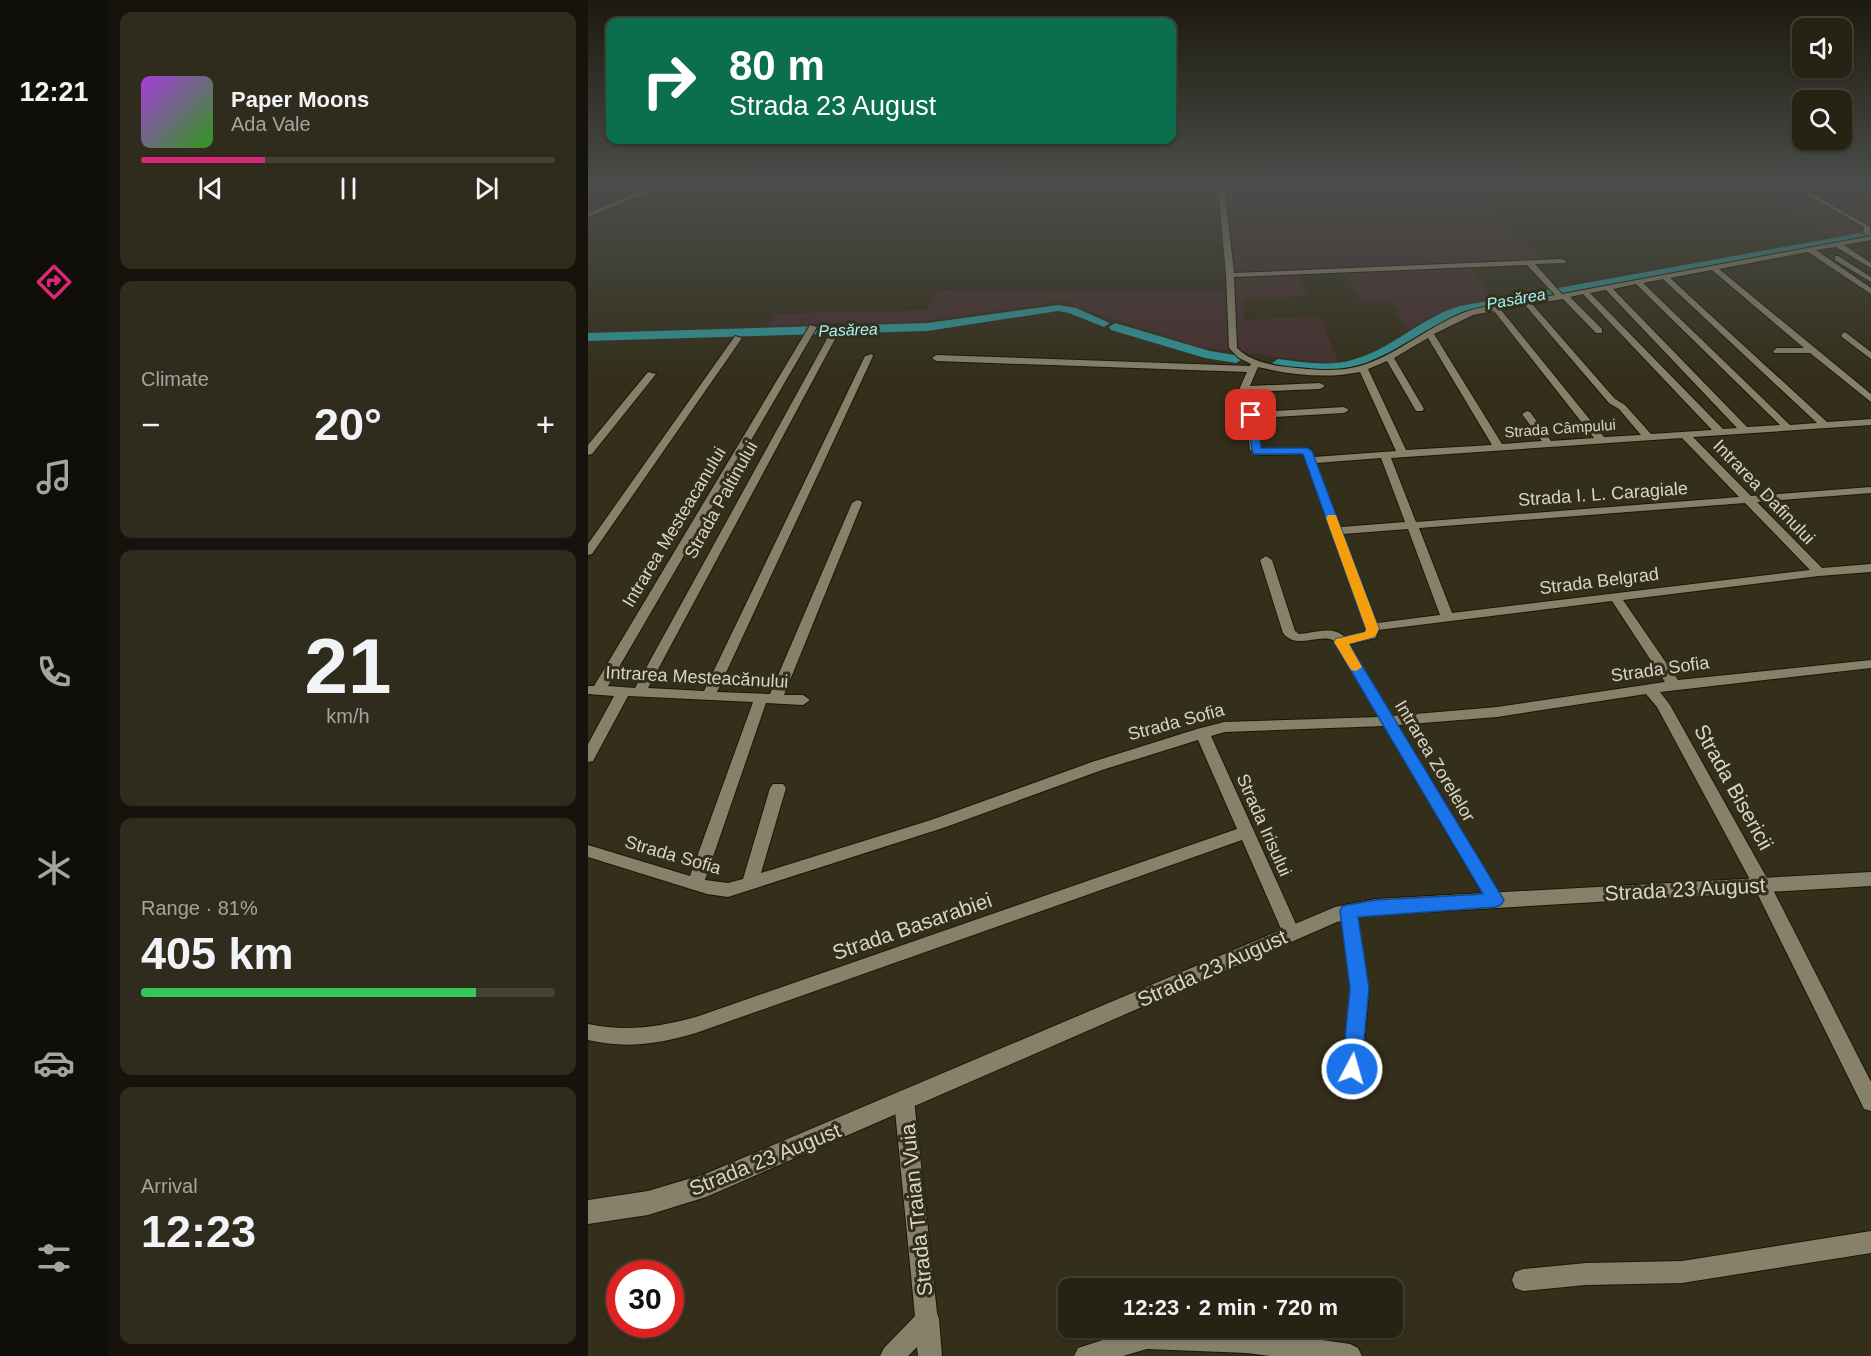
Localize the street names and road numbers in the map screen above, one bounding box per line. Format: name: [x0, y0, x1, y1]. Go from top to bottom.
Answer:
street label: Strada Câmpului: [1504, 416, 1616, 440]
street label: Intrarea Dafinului: [1709, 436, 1819, 548]
street label: Strada Paltinului: [680, 438, 762, 562]
street label: Intrarea Mesteacanului: [618, 443, 730, 611]
street label: Strada I. L. Caragiale: [1517, 478, 1689, 510]
street label: Strada Belgrad: [1538, 564, 1660, 598]
street label: Strada Sofia: [1610, 652, 1711, 686]
street label: Intrarea Mesteacănului: [605, 662, 789, 692]
street label: Intrarea Zorelelor: [1391, 697, 1479, 825]
street label: Strada Sofia: [1126, 699, 1227, 744]
street label: Strada Bisericii: [1690, 720, 1778, 854]
street label: Strada Irisului: [1232, 771, 1296, 879]
street label: Strada Sofia: [623, 832, 724, 879]
street label: Strada 23 August: [1604, 873, 1766, 905]
street label: Strada Basarabiei: [829, 888, 995, 964]
street label: Strada 23 August: [1134, 925, 1290, 1011]
street label: Strada 23 August: [686, 1118, 844, 1200]
street label: Strada Traian Vuia: [895, 1122, 936, 1297]

